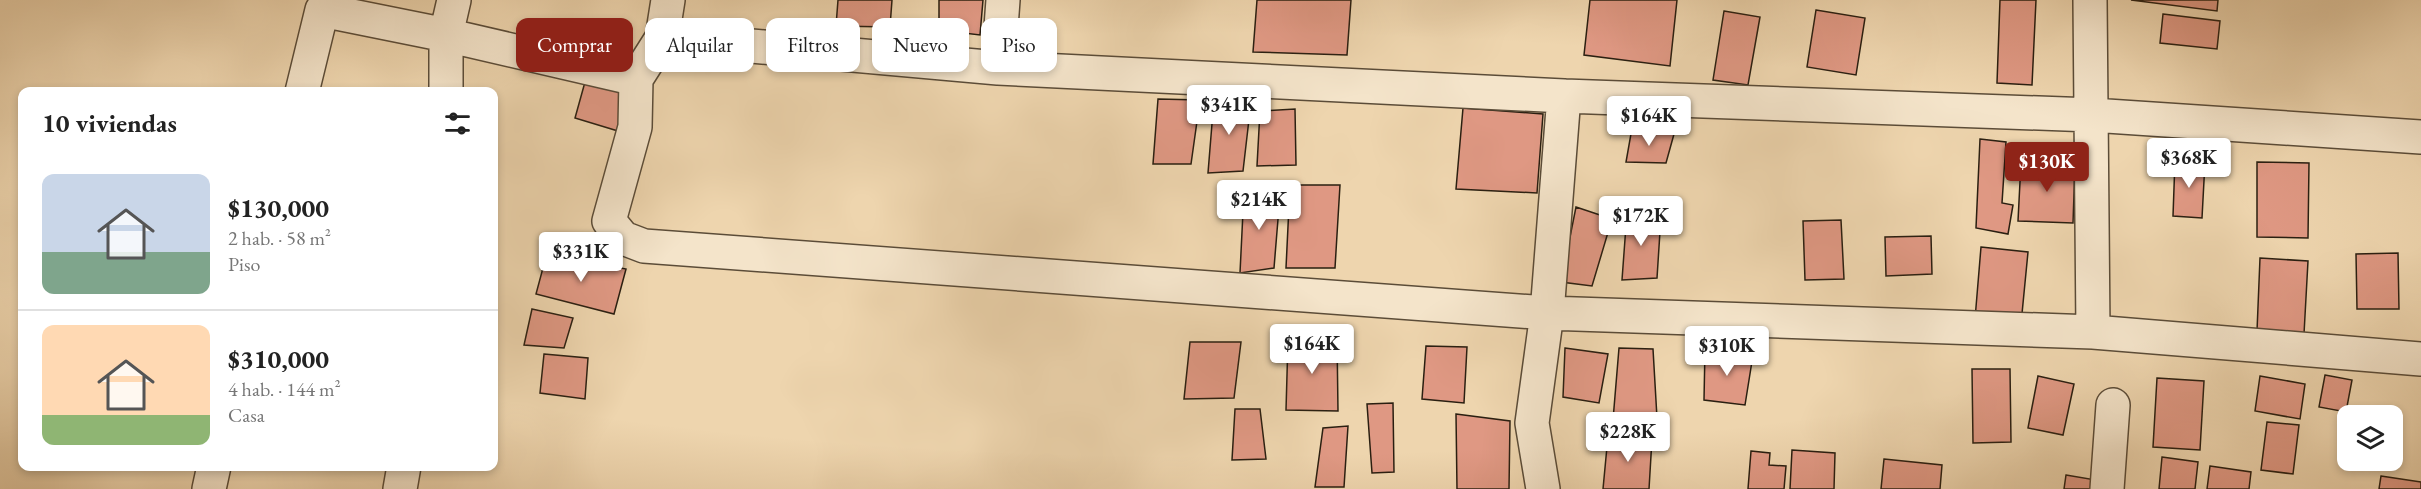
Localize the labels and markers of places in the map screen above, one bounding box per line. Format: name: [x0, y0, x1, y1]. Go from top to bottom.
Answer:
pin: $341K: [1187, 85, 1271, 136]
pin: $164K: [1607, 96, 1691, 147]
pin: $368K: [2147, 138, 2231, 189]
pin: $130K: [2005, 142, 2089, 193]
pin: $214K: [1217, 180, 1301, 231]
pin: $172K: [1599, 196, 1683, 247]
pin: $331K: [539, 232, 623, 283]
pin: $164K: [1270, 324, 1354, 375]
pin: $310K: [1685, 326, 1769, 377]
pin: $228K: [1586, 412, 1670, 463]

